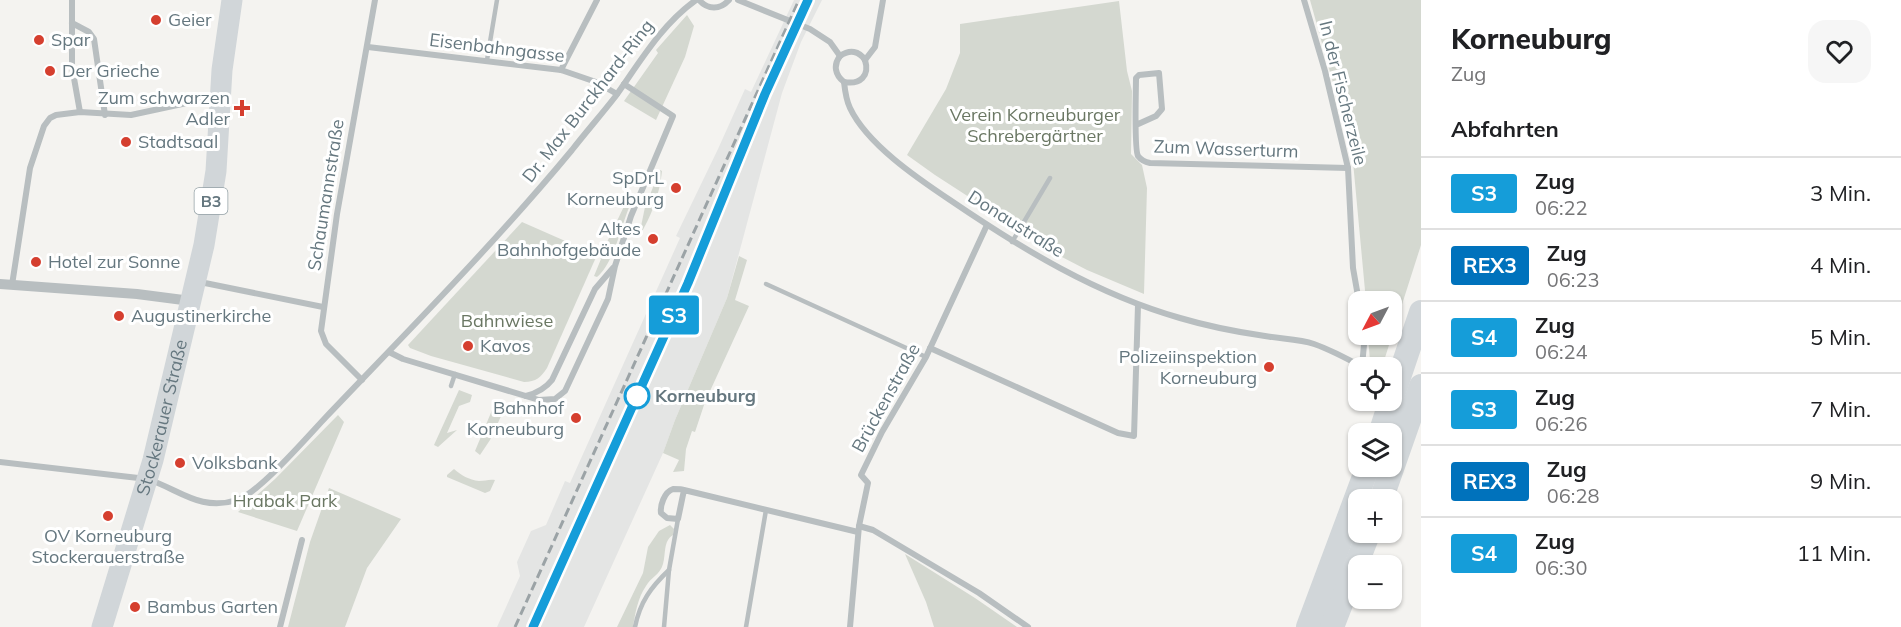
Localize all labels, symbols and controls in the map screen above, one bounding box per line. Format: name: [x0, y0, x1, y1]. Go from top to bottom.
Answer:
place label: Geier: [168, 8, 212, 31]
marker: Geier: [149, 13, 163, 27]
street label: Dr. Max Burckhard-Ring: [517, 15, 658, 187]
street label: In der Fischerzeile: [1314, 18, 1373, 168]
button: heart: [1808, 20, 1871, 83]
text: Korneuburg: [1451, 21, 1611, 56]
place label: Spar: [51, 28, 91, 51]
street label: Eisenbahngasse: [428, 28, 566, 67]
marker: Spar: [32, 33, 46, 47]
place label: Der Grieche: [62, 59, 160, 82]
text: Zug: [1451, 61, 1486, 86]
marker: Der Grieche: [43, 64, 57, 78]
place label: Zum schwarzen Adler: [98, 86, 230, 130]
marker: Zum schwarzen Adler: [235, 101, 249, 115]
park label: Verein Korneuburger Schrebergärtner: [950, 103, 1121, 147]
text: Abfahrten: [1451, 115, 1559, 143]
street label: Schaumannstraße: [302, 117, 349, 272]
place label: Stadtsaal: [138, 130, 218, 153]
street label: Zum Wasserturm: [1153, 134, 1299, 163]
marker: Stadtsaal: [119, 135, 133, 149]
place label: SpDrL Korneuburg: [567, 166, 664, 210]
text: Zug: [1535, 167, 1575, 195]
text: 3 Min.: [1810, 179, 1871, 207]
text: S3: [1471, 180, 1497, 206]
marker: SpDrL Korneuburg: [669, 181, 683, 195]
street label: Donaustraße: [964, 185, 1069, 262]
road number: B3: [194, 188, 228, 214]
text: 06:22: [1535, 195, 1588, 220]
place label: Altes Bahnhofgebäude: [497, 217, 641, 261]
marker: Altes Bahnhofgebäude: [646, 232, 660, 246]
text: Zug: [1547, 239, 1587, 267]
place label: Hotel zur Sonne: [48, 250, 180, 273]
text: 4 Min.: [1810, 251, 1871, 279]
text: REX3: [1463, 252, 1517, 278]
marker: Hotel zur Sonne: [29, 255, 43, 269]
text: 06:23: [1547, 267, 1599, 292]
north arrow: [1348, 291, 1402, 345]
map controls: [1348, 291, 1402, 609]
line badge: S3: [647, 296, 701, 334]
text: S3: [661, 302, 687, 328]
place label: Augustinerkirche: [131, 304, 271, 327]
marker: Augustinerkirche: [112, 309, 126, 323]
park label: Bahnwiese: [461, 309, 553, 332]
text: Zug: [1535, 311, 1575, 339]
text: 5 Min.: [1810, 323, 1871, 351]
text: S4: [1471, 324, 1497, 350]
place label: Kavos: [480, 334, 531, 357]
street label: Stockerauer Straße: [131, 337, 192, 498]
marker: Kavos: [461, 339, 475, 353]
street label: Brückenstraße: [846, 339, 925, 456]
text: 06:24: [1535, 339, 1588, 364]
place label: Polizeiinspektion Korneuburg: [1119, 345, 1257, 389]
button: locate: [1348, 357, 1402, 411]
marker: Polizeiinspektion Korneuburg: [1262, 360, 1276, 374]
marker: Korneuburg: [624, 383, 650, 409]
text: Zug: [1535, 383, 1575, 411]
place label: Korneuburg: [655, 384, 756, 407]
text: 7 Min.: [1810, 395, 1871, 423]
place label: Bahnhof Korneuburg: [467, 396, 565, 440]
text: S3: [1471, 396, 1497, 422]
marker: Bahnhof Korneuburg: [569, 411, 583, 425]
text: 06:26: [1535, 411, 1588, 436]
button: layers: [1348, 423, 1402, 477]
place label: Volksbank: [192, 451, 278, 474]
text: Zug: [1547, 455, 1587, 483]
marker: Volksbank: [173, 456, 187, 470]
text: 9 Min.: [1810, 467, 1871, 495]
text: REX3: [1463, 468, 1517, 494]
text: 06:28: [1547, 483, 1599, 508]
park label: Hrabak Park: [233, 489, 338, 512]
button: +: [1348, 489, 1402, 543]
marker: OV Korneuburg Stockerauerstraße: [101, 509, 115, 523]
place label: OV Korneuburg Stockerauerstraße: [32, 524, 184, 568]
text: Zug: [1535, 527, 1575, 555]
text: 11 Min.: [1797, 539, 1871, 567]
text: S4: [1471, 540, 1497, 566]
button: −: [1348, 555, 1402, 609]
text: 06:30: [1535, 555, 1588, 580]
place label: Bambus Garten: [147, 595, 278, 618]
marker: Bambus Garten: [128, 600, 142, 614]

